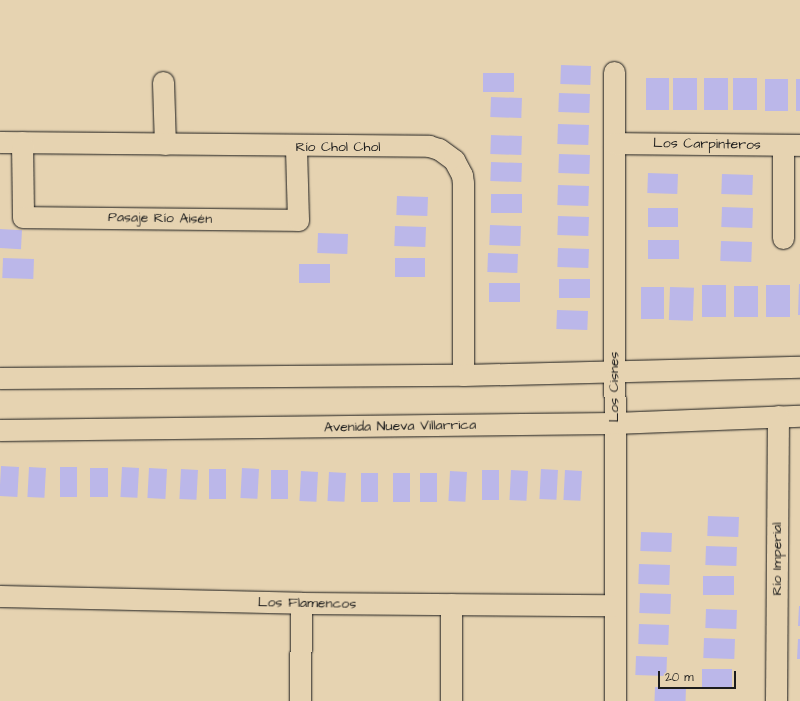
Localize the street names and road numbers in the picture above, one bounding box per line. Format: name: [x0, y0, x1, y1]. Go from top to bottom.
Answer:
street label: Los Carpinteros: [653, 135, 761, 153]
street label: Río Chol Chol: [295, 139, 381, 155]
street label: Pasaje Río Aisén: [108, 209, 212, 227]
street label: Los Cisnes: [606, 352, 622, 422]
street label: Avenida Nueva Villarrica: [324, 416, 476, 436]
street label: Río Imperial: [769, 522, 785, 596]
street label: Los Flamencos: [258, 594, 356, 612]

